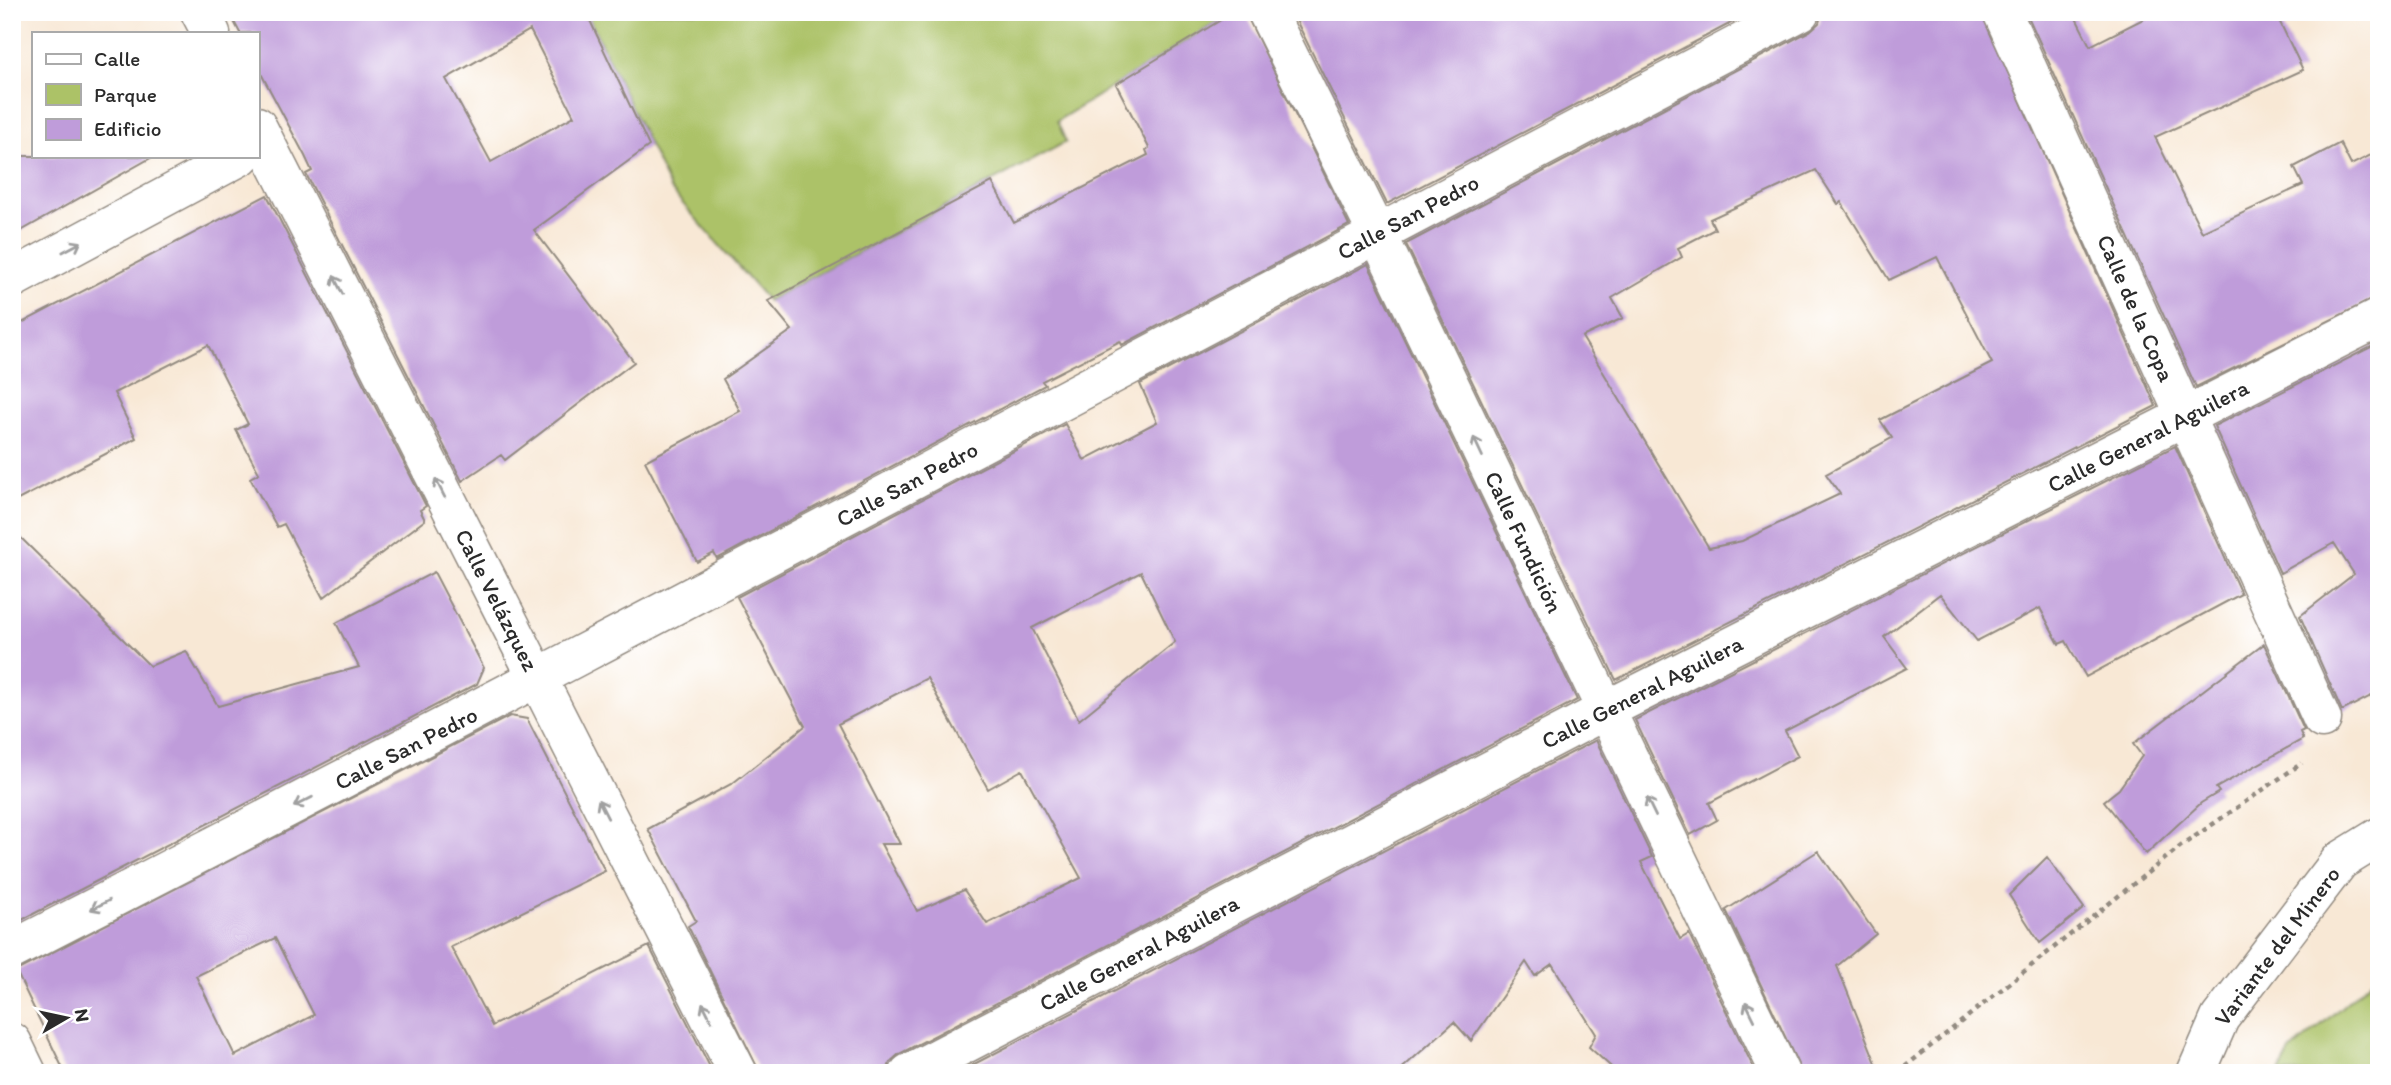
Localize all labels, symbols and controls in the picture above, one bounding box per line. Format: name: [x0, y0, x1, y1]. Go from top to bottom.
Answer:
legend: [32, 32, 259, 158]
text: Calle: [94, 46, 140, 71]
text: Parque: [94, 82, 157, 107]
text: Edificio: [94, 116, 162, 141]
street label: Calle San Pedro: [1332, 168, 1484, 266]
street label: Calle de la Copa: [2091, 230, 2181, 386]
one-way arrow: [62, 240, 82, 254]
one-way arrow: [330, 276, 344, 296]
street label: Calle General Aguilera: [2043, 373, 2253, 499]
street label: Calle San Pedro: [831, 435, 983, 533]
one-way arrow: [1471, 437, 1485, 458]
street label: Calle Fundición: [1479, 467, 1569, 617]
one-way arrow: [433, 479, 447, 499]
street label: Calle Velázquez: [449, 524, 545, 676]
street label: Calle General Aguilera: [1537, 629, 1747, 755]
street label: Calle San Pedro: [330, 700, 482, 796]
one-way arrow: [293, 795, 314, 809]
one-way arrow: [1643, 797, 1657, 818]
one-way arrow: [596, 799, 610, 820]
street label: Variante del Minero: [2208, 861, 2346, 1031]
street label: Calle General Aguilera: [1034, 888, 1244, 1018]
one-way arrow: [90, 899, 111, 913]
north arrow: [32, 984, 102, 1054]
one-way arrow: [1743, 1001, 1757, 1022]
one-way arrow: [699, 1002, 713, 1023]
text: N: [70, 1007, 95, 1024]

